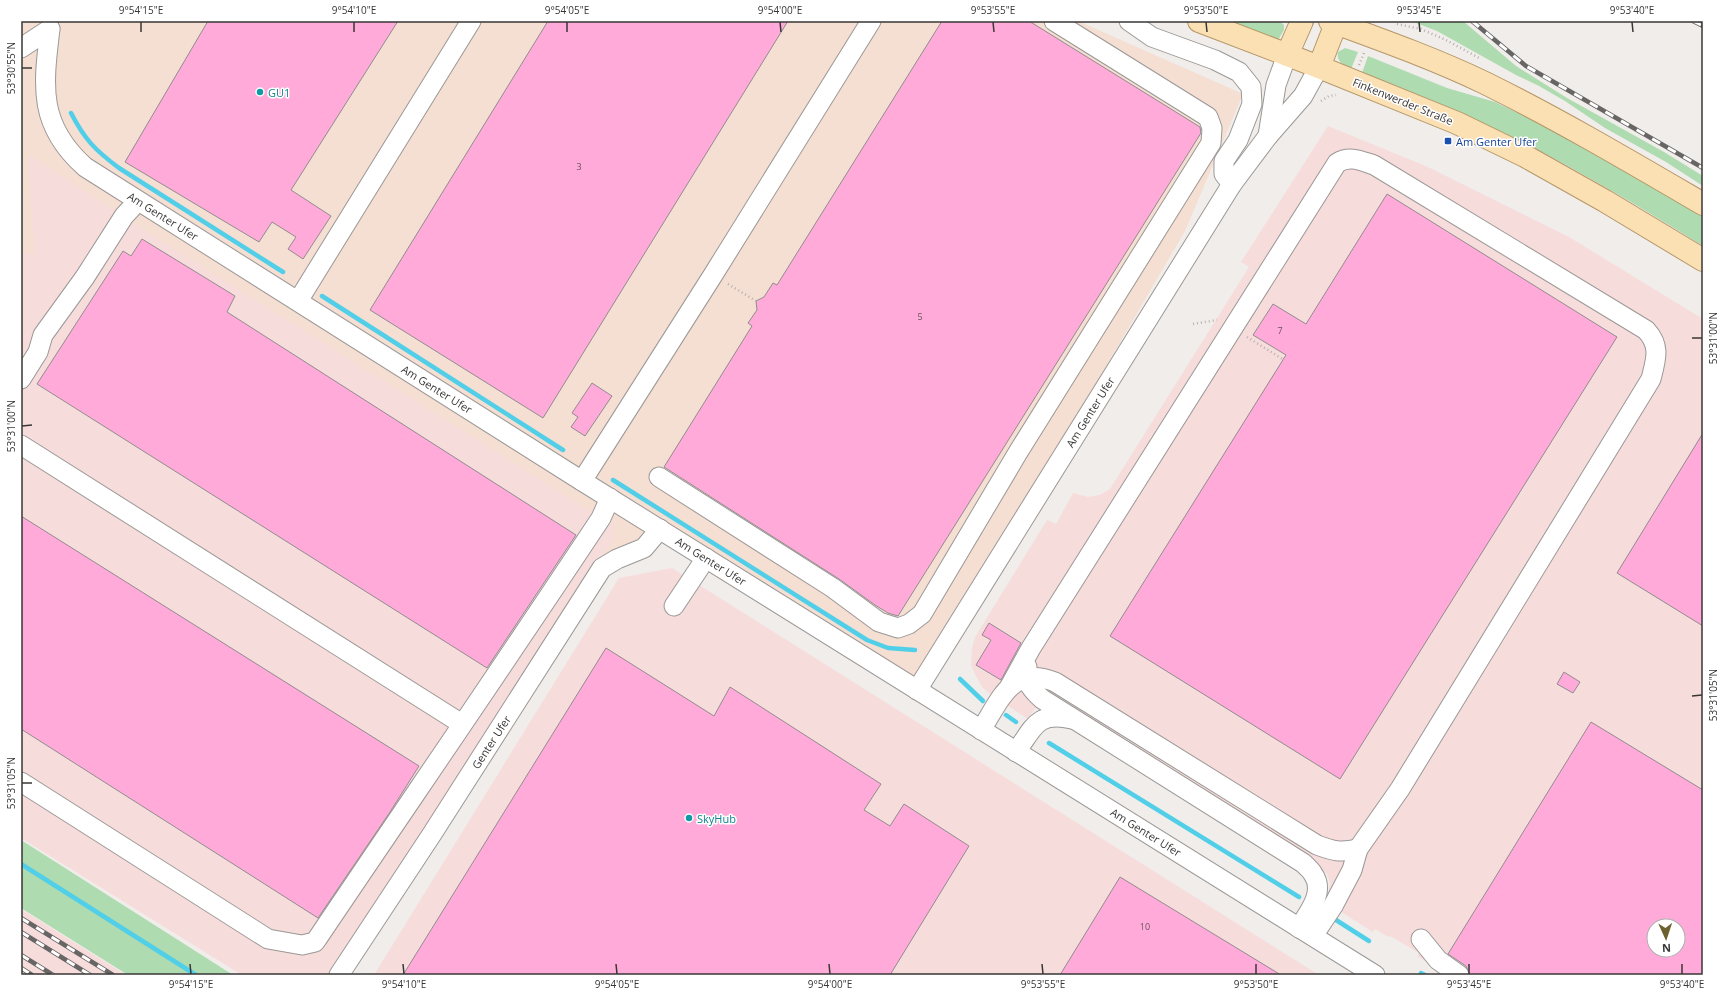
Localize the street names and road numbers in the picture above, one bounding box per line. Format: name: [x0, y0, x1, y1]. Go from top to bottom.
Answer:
street label: Finkenwerder Straße: [1351, 74, 1455, 128]
street label: Am Genter Ufer: [125, 188, 202, 244]
street label: Am Genter Ufer: [399, 361, 476, 417]
street label: Am Genter Ufer: [1062, 373, 1118, 450]
street label: Am Genter Ufer: [673, 533, 750, 589]
street label: Genter Ufer: [468, 712, 514, 772]
street label: Am Genter Ufer: [1108, 804, 1185, 860]

